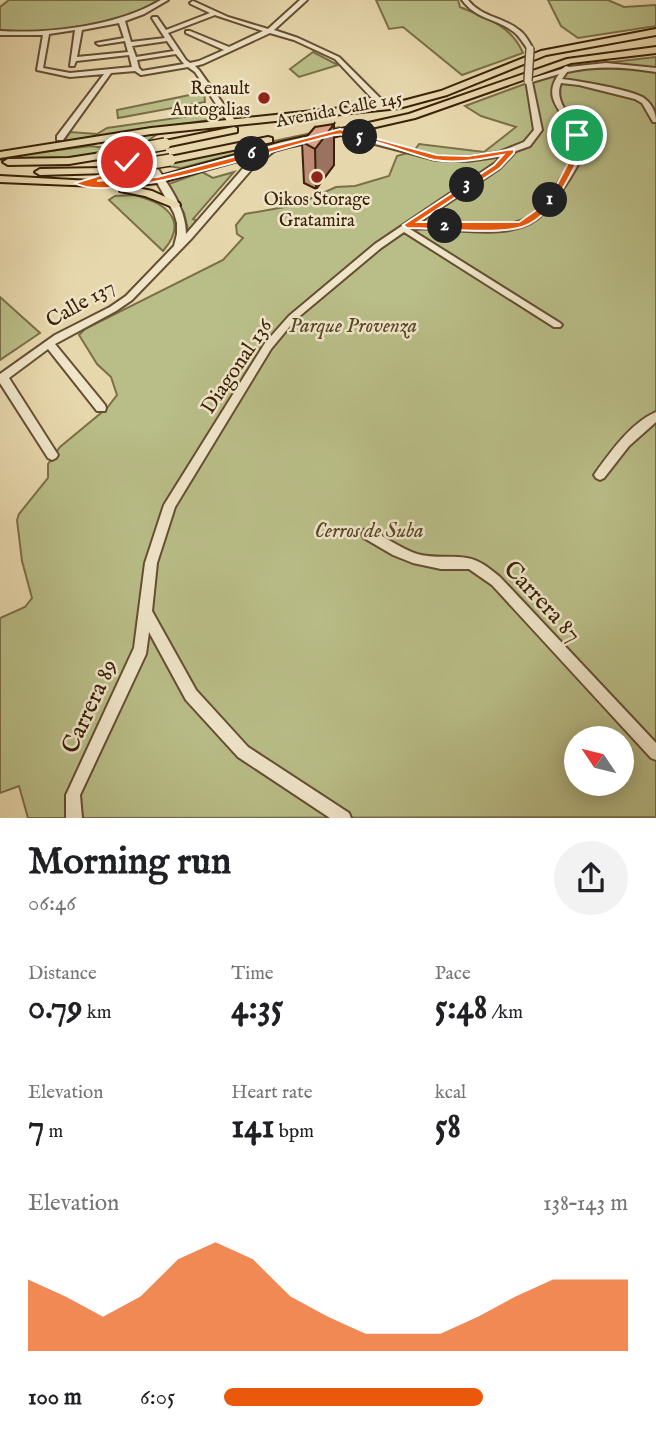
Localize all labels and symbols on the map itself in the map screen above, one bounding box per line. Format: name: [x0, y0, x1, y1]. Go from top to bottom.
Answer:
place label: Renault Autogalias: [170, 78, 250, 122]
street label: Avenida Calle 145: [273, 87, 405, 134]
marker: Renault Autogalias: [256, 90, 272, 106]
pin: [547, 105, 607, 165]
pin: 5: [342, 120, 378, 154]
pin: [97, 132, 157, 192]
pin: 6: [234, 136, 270, 172]
pin: 3: [449, 168, 484, 202]
marker: Oikos Storage Gratamira: [309, 169, 325, 185]
pin: 1: [532, 182, 568, 218]
place label: Oikos Storage Gratamira: [264, 189, 370, 233]
pin: 2: [428, 208, 462, 244]
street label: Calle 137: [41, 274, 120, 335]
street label: Diagonal 136: [196, 313, 280, 420]
park label: Parque Provenza: [289, 313, 417, 340]
park label: Cerros de Suba: [314, 518, 424, 545]
street label: Carrera 87: [496, 554, 588, 650]
street label: Carrera 89: [55, 655, 126, 759]
north arrow: [564, 726, 634, 796]

